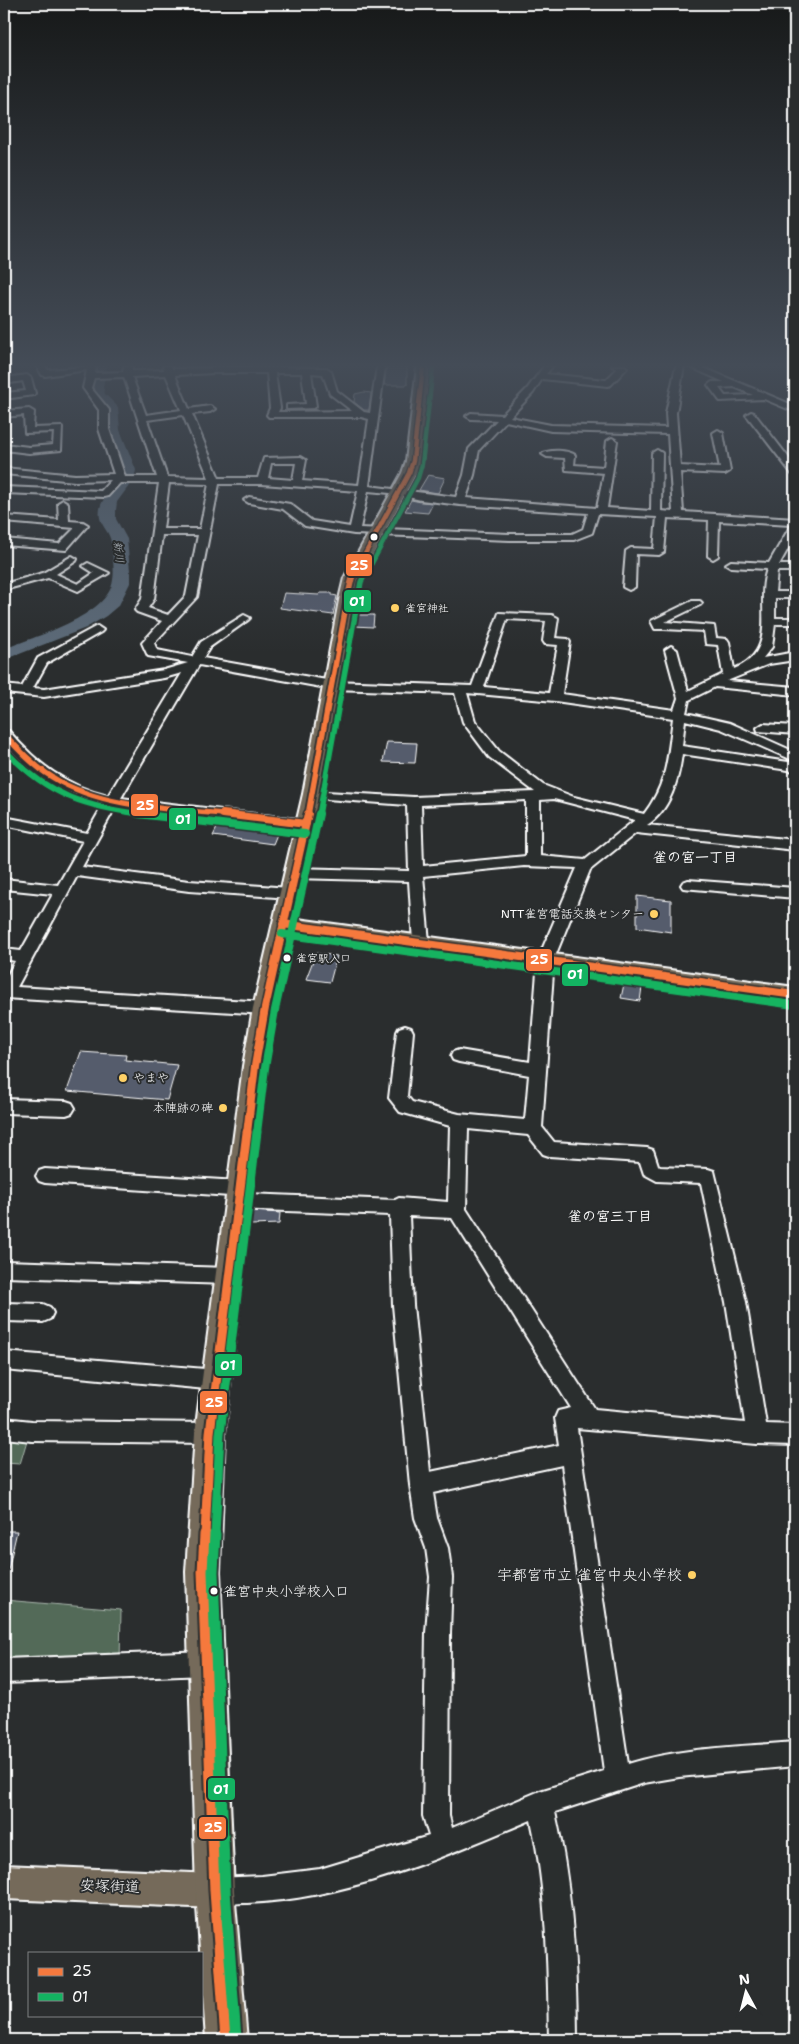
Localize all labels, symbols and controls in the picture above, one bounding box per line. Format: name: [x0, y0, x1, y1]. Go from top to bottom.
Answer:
unlabelled marker: [369, 532, 379, 542]
water label: 新川: [110, 540, 127, 564]
line badge: 25: [345, 553, 373, 577]
text: 25: [350, 556, 368, 574]
line badge: 01: [343, 589, 372, 613]
text: 01: [349, 592, 365, 610]
place label: 雀宮神社: [405, 601, 449, 616]
marker: 雀宮神社: [389, 602, 401, 614]
line badge: 25: [130, 793, 159, 817]
text: 25: [136, 796, 154, 814]
line badge: 01: [168, 807, 197, 831]
text: 01: [175, 810, 191, 828]
district label: 雀の宮一丁目: [653, 848, 737, 866]
place label: NTT雀宮電話交換センター: [501, 906, 644, 922]
marker: NTT雀宮電話交換センター: [648, 908, 660, 920]
line badge: 25: [525, 948, 553, 972]
text: 25: [530, 950, 548, 968]
place label: 雀宮駅入口: [296, 951, 351, 966]
marker: 雀宮駅入口: [282, 953, 292, 963]
line badge: 01: [561, 963, 589, 987]
text: 01: [567, 965, 583, 983]
place label: やまや: [133, 1070, 169, 1086]
marker: やまや: [117, 1072, 129, 1084]
place label: 本陣跡の碑: [153, 1100, 213, 1116]
marker: 本陣跡の碑: [217, 1102, 229, 1114]
district label: 雀の宮三丁目: [568, 1207, 652, 1225]
line badge: 01: [214, 1353, 243, 1377]
text: 01: [220, 1356, 236, 1374]
line badge: 25: [199, 1390, 228, 1414]
text: 25: [205, 1393, 223, 1411]
place label: 宇都宮市立 雀宮中央小学校: [497, 1565, 682, 1585]
marker: 宇都宮市立 雀宮中央小学校: [686, 1569, 698, 1581]
place label: 雀宮中央小学校入口: [223, 1582, 349, 1600]
marker: 雀宮中央小学校入口: [209, 1586, 219, 1596]
line badge: 01: [207, 1777, 236, 1801]
text: 01: [213, 1780, 229, 1798]
line badge: 25: [198, 1816, 227, 1840]
text: 25: [204, 1818, 222, 1836]
street label: 安塚街道: [80, 1875, 140, 1897]
legend: [28, 1952, 202, 2016]
text: 25: [72, 1961, 91, 1981]
north arrow: [722, 1966, 772, 2016]
text: N: [738, 1969, 751, 1989]
text: 01: [72, 1987, 88, 2007]

